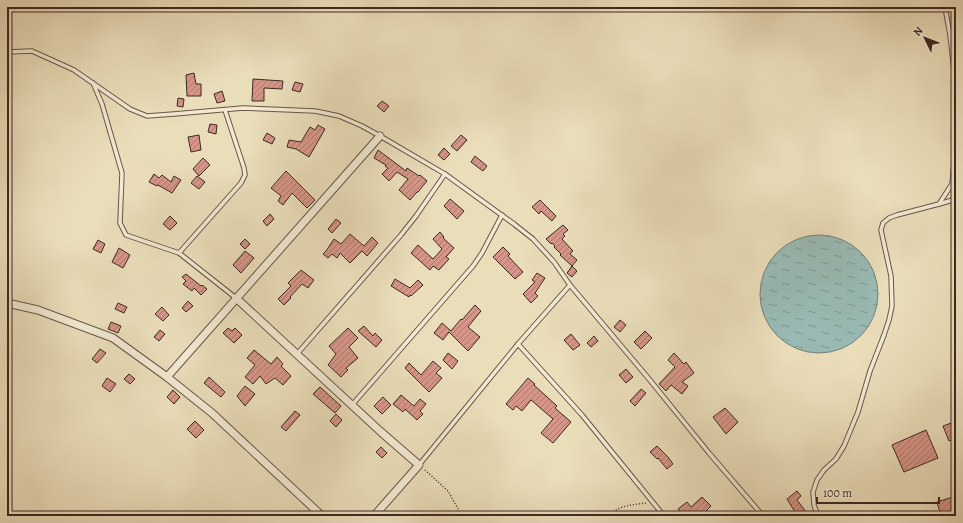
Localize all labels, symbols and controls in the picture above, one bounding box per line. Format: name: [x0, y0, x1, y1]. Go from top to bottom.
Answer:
north arrow: [905, 18, 945, 58]
text: N: [910, 23, 926, 40]
scale bar: [817, 479, 939, 505]
text: 100 m: [823, 485, 852, 501]

